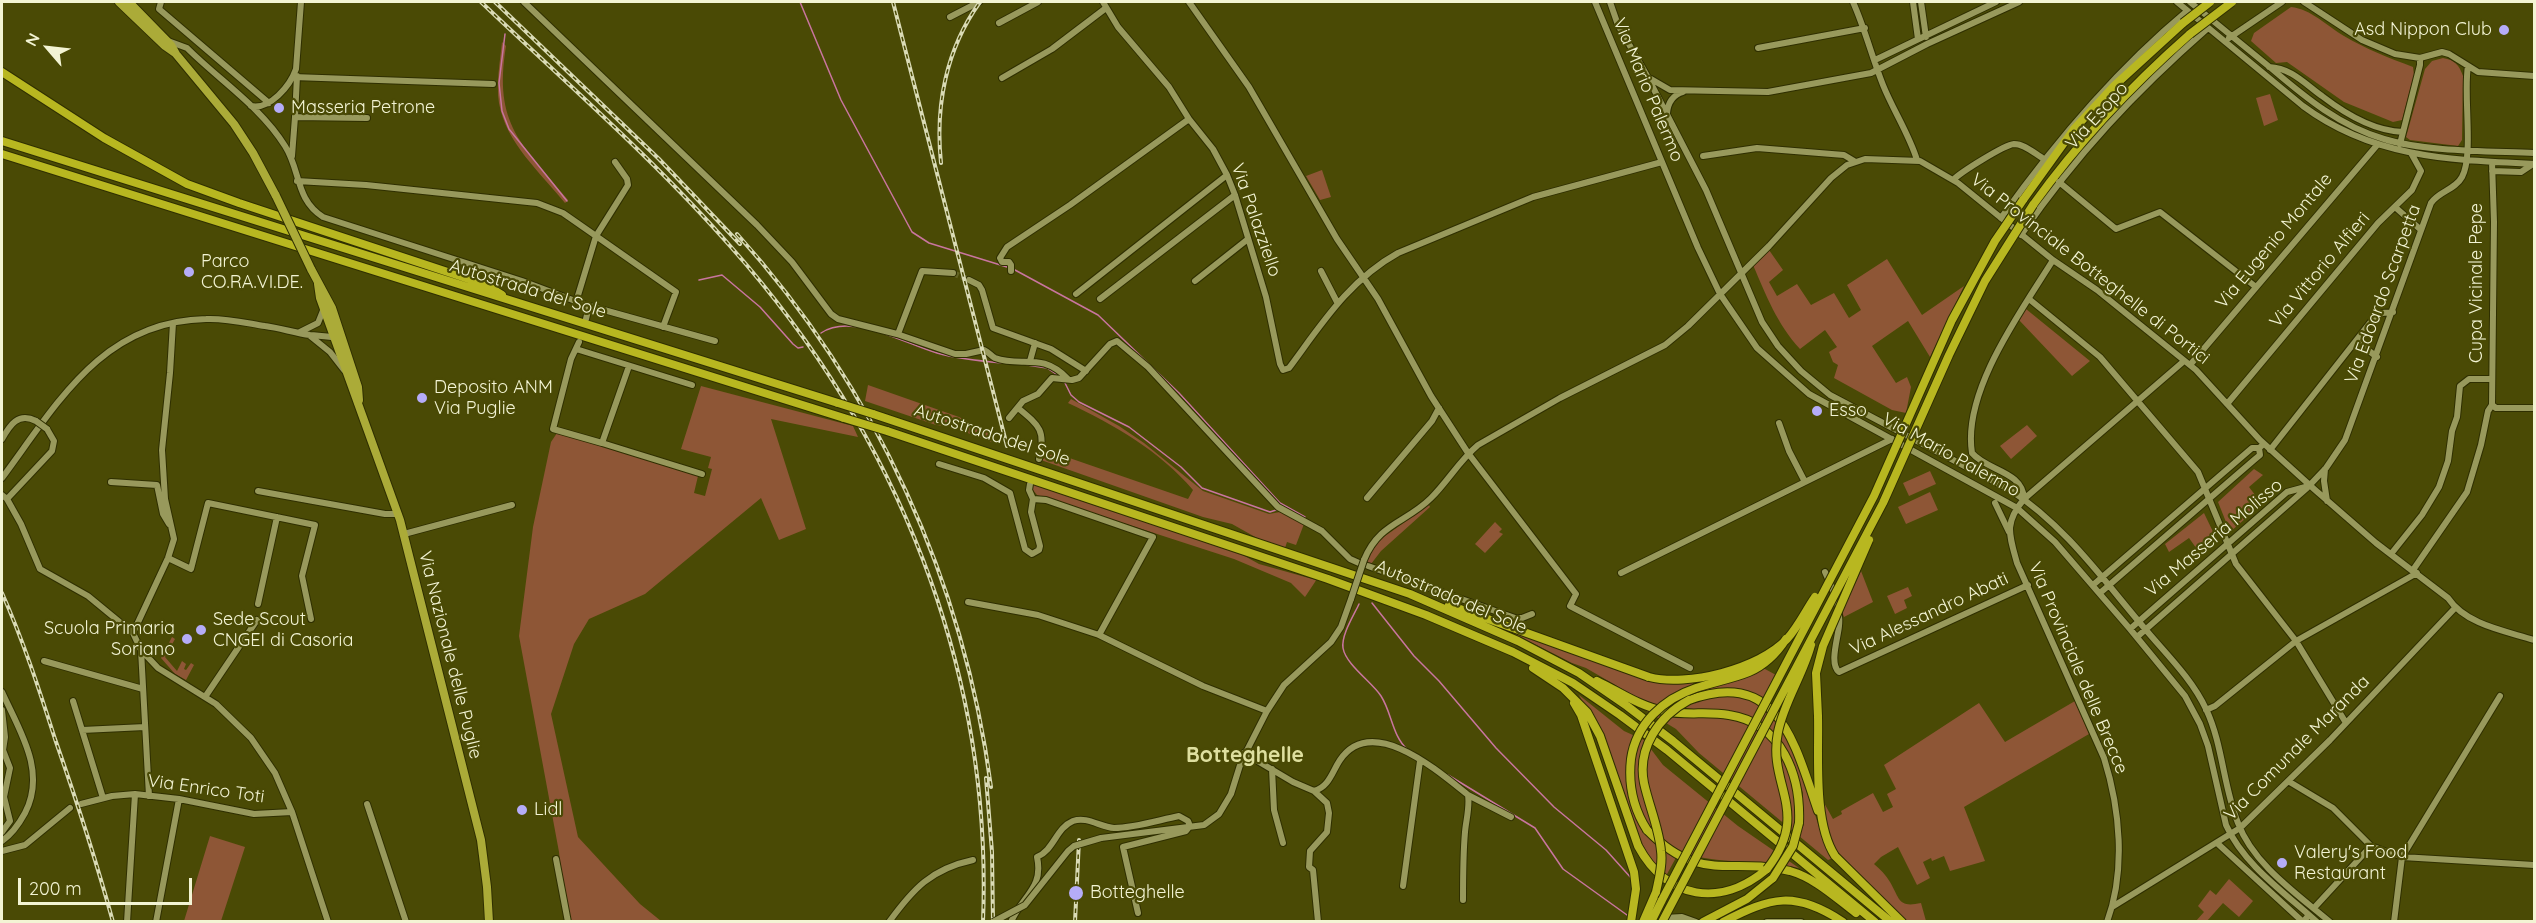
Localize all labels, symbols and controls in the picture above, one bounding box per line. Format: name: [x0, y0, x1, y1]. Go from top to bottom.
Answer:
street label: Via Mario Palermo: [1608, 15, 1688, 165]
north arrow: [18, 18, 78, 78]
place label: Asd Nippon Club: [2354, 19, 2492, 41]
marker: Asd Nippon Club: [2497, 23, 2511, 37]
text: N: [21, 30, 44, 49]
street label: Via Esopo: [2061, 78, 2133, 154]
place label: Masseria Petrone: [291, 97, 435, 119]
marker: Masseria Petrone: [272, 101, 286, 115]
street label: Via Palazziello: [1227, 160, 1285, 280]
street label: Via Provinciale Botteghelle di Portici: [1966, 169, 2214, 369]
street label: Via Eugenio Montale: [2211, 169, 2337, 313]
street label: Via Edoardo Scarpetta: [2341, 201, 2425, 387]
street label: Cupa Vicinale Pepe: [2466, 203, 2488, 363]
street label: Via Vittorio Alfieri: [2265, 208, 2375, 332]
place label: Parco CO.RA.VI.DE.: [201, 251, 303, 294]
street label: Autostrada del Sole: [447, 255, 609, 323]
marker: Parco CO.RA.VI.DE.: [182, 265, 196, 279]
place label: Deposito ANM Via Puglie: [434, 377, 553, 420]
marker: Deposito ANM Via Puglie: [415, 391, 429, 405]
street label: Autostrada del Sole: [911, 400, 1073, 470]
place label: Esso: [1829, 400, 1867, 422]
marker: Esso: [1810, 404, 1824, 418]
street label: Via Mario Palermo: [1878, 408, 2024, 502]
street label: Via Masseria Molisso: [2141, 474, 2287, 602]
street label: Via Nazionale delle Puglie: [414, 549, 486, 761]
street label: Autostrada del Sole: [1372, 555, 1530, 639]
street label: Via Provinciale delle Brecce: [2023, 559, 2133, 777]
street label: Via Alessandro Abati: [1846, 568, 2012, 660]
place label: Sede Scout CNGEI di Casoria: [213, 609, 353, 652]
place label: Scuola Primaria Soriano: [44, 618, 175, 660]
marker: Sede Scout CNGEI di Casoria: [194, 623, 208, 637]
marker: Scuola Primaria Soriano: [180, 632, 194, 646]
street label: Via Comunale Maranda: [2220, 671, 2374, 825]
district label: Botteghelle: [1186, 743, 1304, 769]
street label: Via Enrico Toti: [146, 770, 266, 808]
place label: Lidl: [534, 799, 562, 821]
marker: Lidl: [515, 803, 529, 817]
place label: Valery's Food Restaurant: [2294, 842, 2407, 884]
marker: Valery's Food Restaurant: [2275, 856, 2289, 870]
scale bar: [21, 866, 195, 904]
text: 200 m: [29, 877, 82, 900]
place label: Botteghelle: [1090, 882, 1185, 904]
marker: Botteghelle: [1067, 884, 1085, 902]

